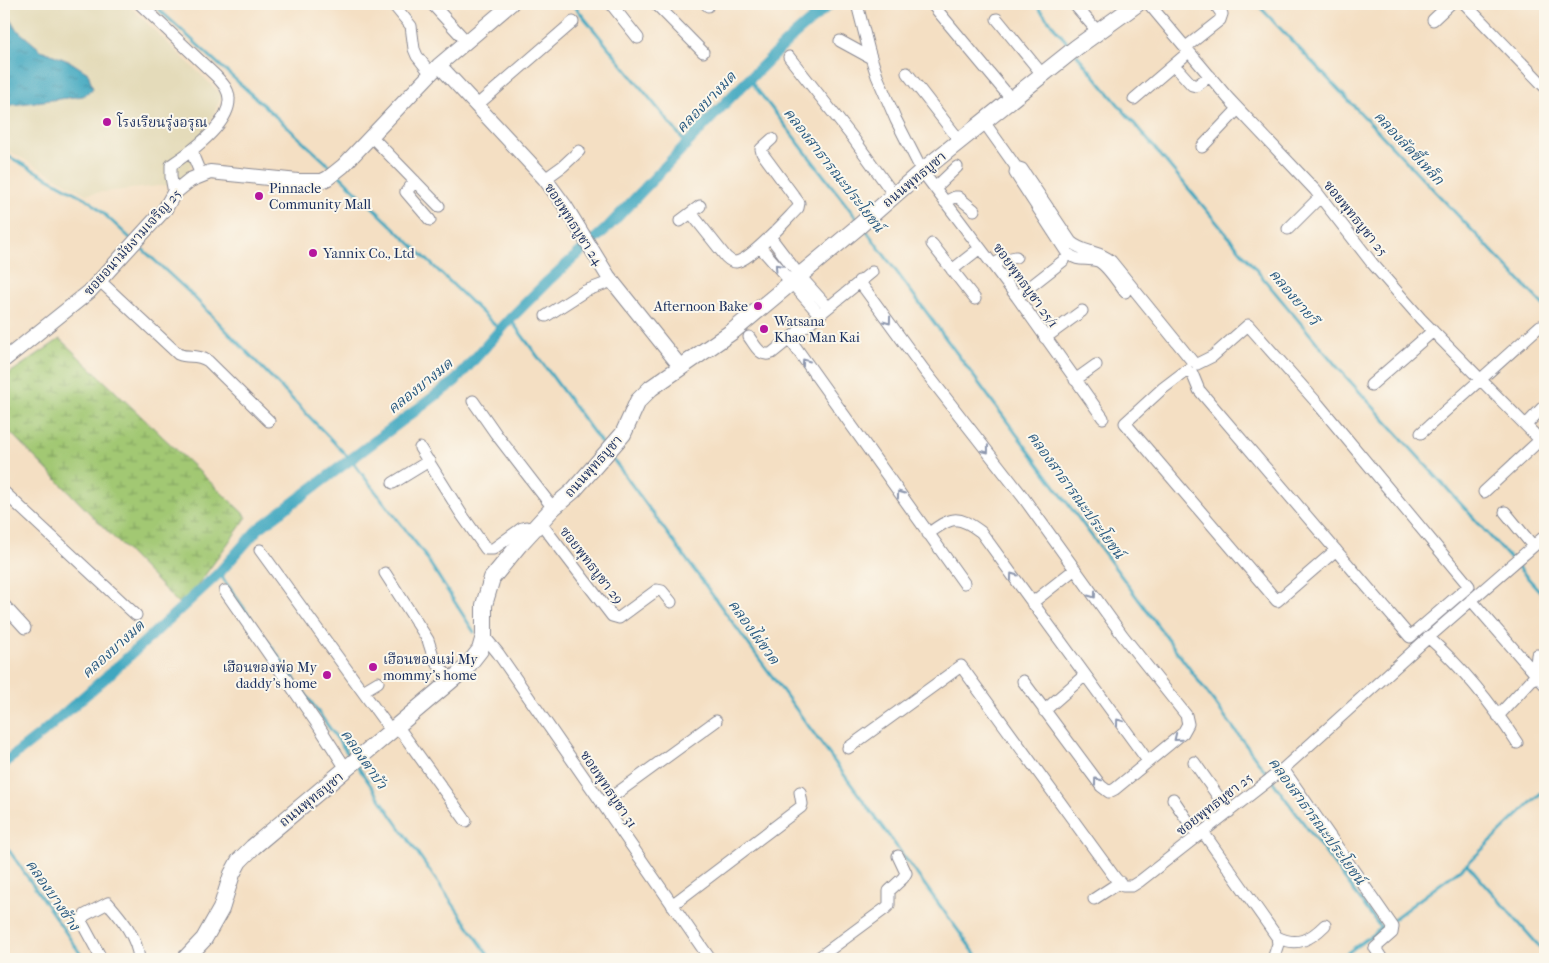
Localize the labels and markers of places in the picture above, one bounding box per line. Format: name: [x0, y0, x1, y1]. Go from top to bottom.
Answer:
place label: โรงเรียนรุ่งอรุณ: [116, 112, 208, 131]
marker: โรงเรียนรุ่งอรุณ: [101, 116, 113, 128]
place label: Pinnacle Community Mall: [269, 180, 371, 213]
marker: Pinnacle Community Mall: [253, 190, 265, 202]
place label: Yannix Co., Ltd: [322, 245, 415, 262]
marker: Yannix Co., Ltd: [307, 247, 319, 259]
place label: Afternoon Bake: [653, 298, 748, 315]
marker: Afternoon Bake: [752, 300, 764, 312]
place label: Watsana Khao Man Kai: [773, 313, 860, 346]
marker: Watsana Khao Man Kai: [758, 323, 770, 335]
place label: เฮือนของแม่ My mommy's home: [383, 651, 478, 684]
place label: เฮือนของพ่อ My daddy's home: [222, 659, 318, 692]
marker: เฮือนของแม่ My mommy's home: [367, 661, 379, 673]
marker: เฮือนของพ่อ My daddy's home: [321, 669, 333, 681]

